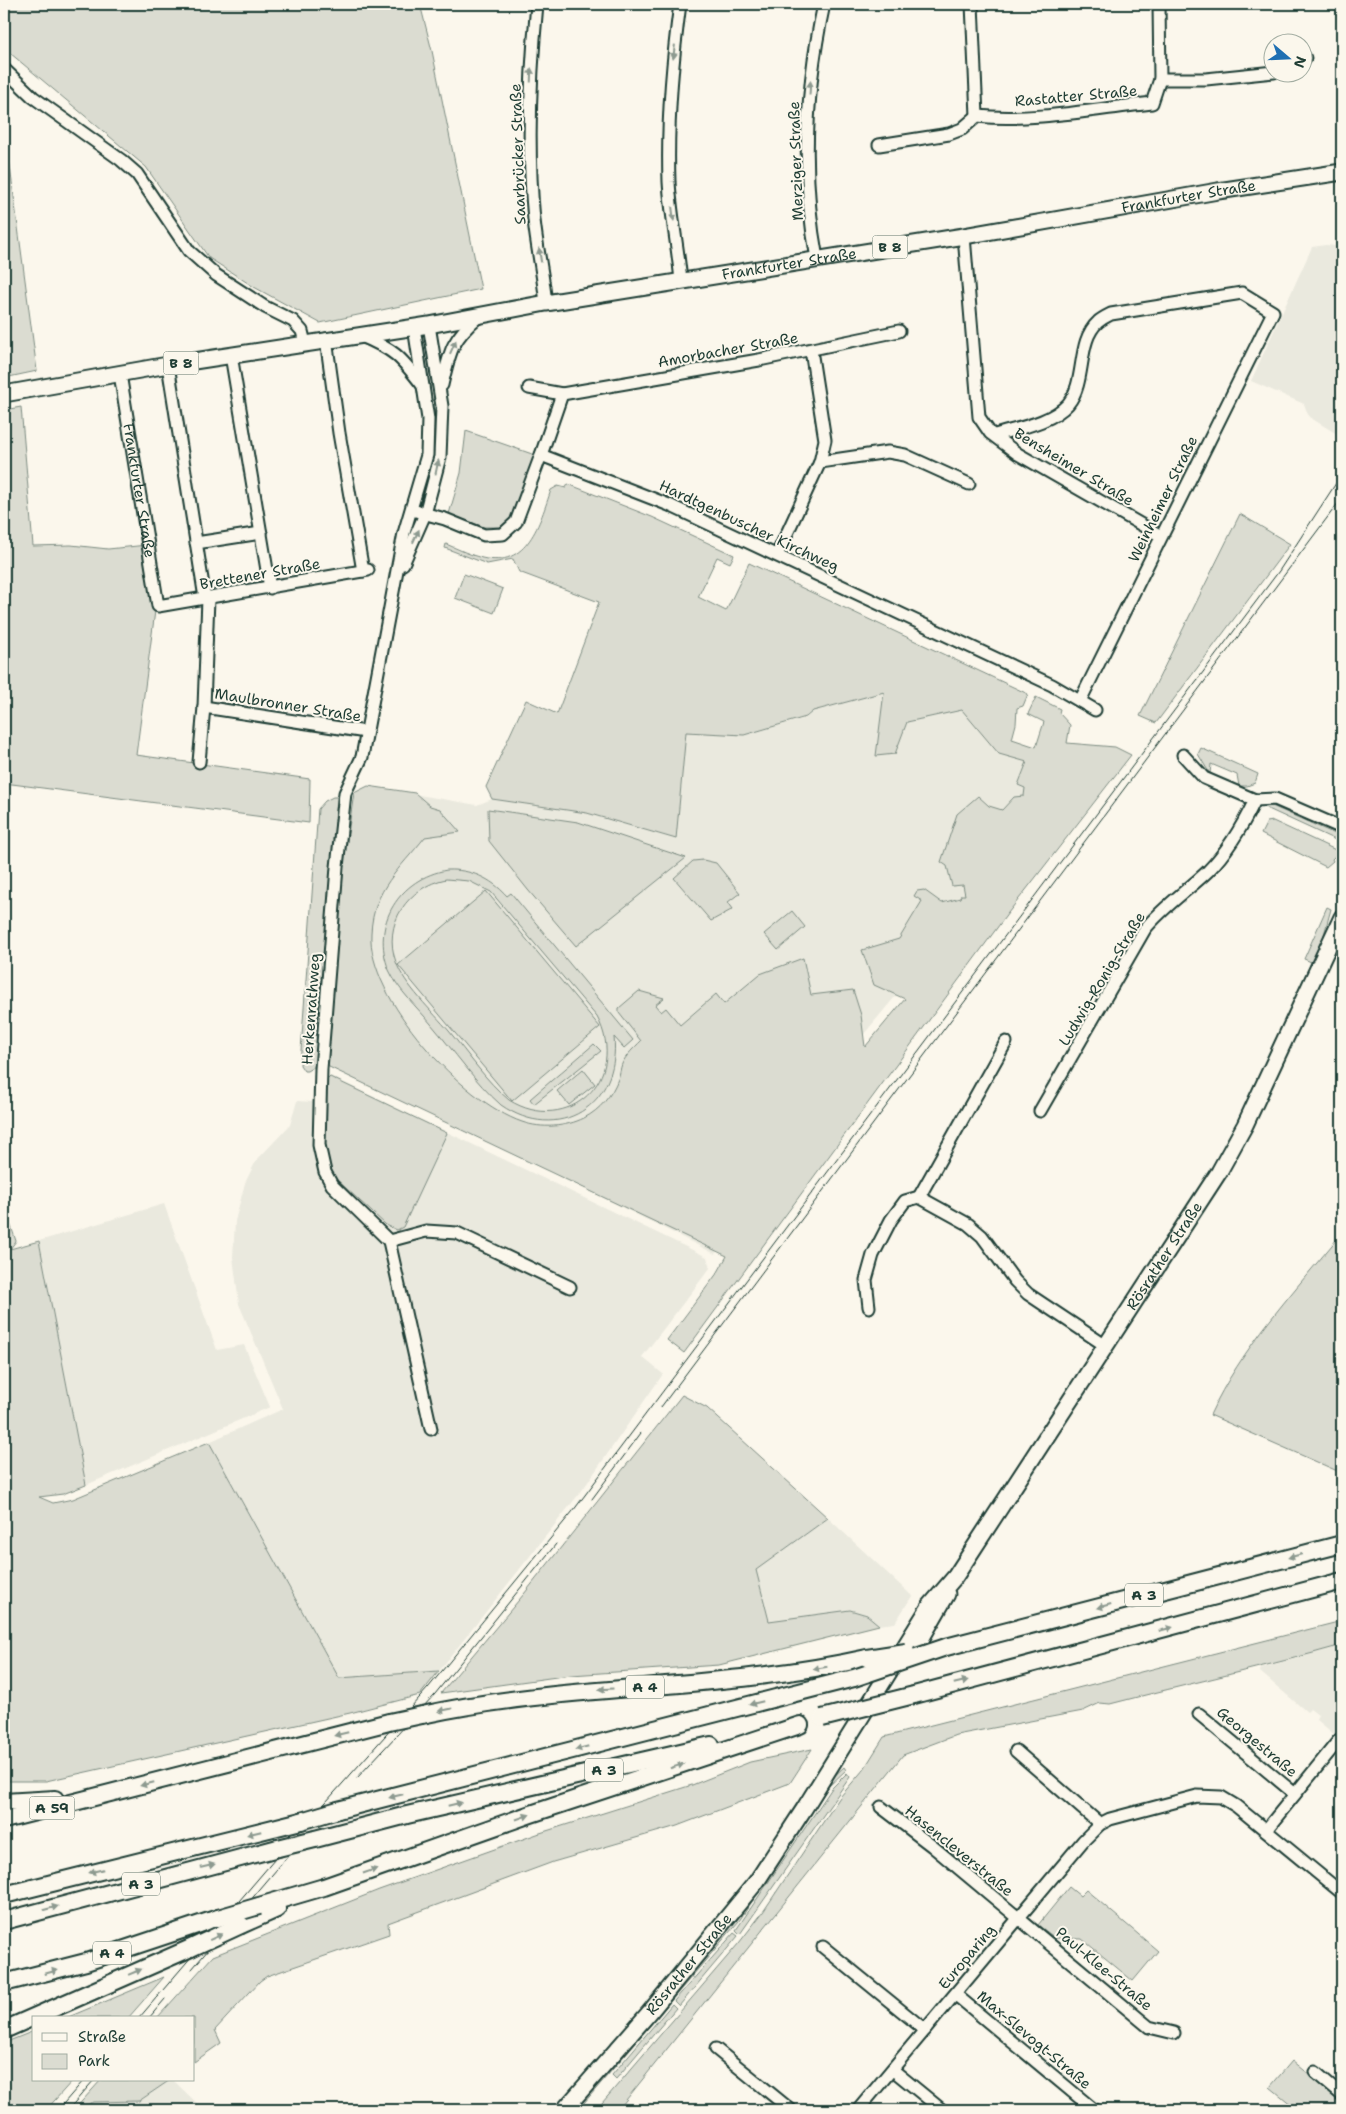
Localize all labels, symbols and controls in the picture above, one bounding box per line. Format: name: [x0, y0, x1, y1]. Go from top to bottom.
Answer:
north arrow: [1264, 32, 1314, 82]
one-way arrow: [670, 44, 678, 60]
text: N: [1290, 54, 1311, 70]
one-way arrow: [527, 67, 535, 83]
one-way arrow: [806, 80, 814, 96]
street label: Rastatter Straße: [1014, 81, 1138, 111]
street label: Saarbrücker Straße: [506, 83, 530, 225]
street label: Merziger Straße: [784, 101, 808, 221]
street label: Frankfurter Straße: [1120, 175, 1257, 218]
one-way arrow: [669, 206, 677, 222]
road number: B 8: [872, 236, 908, 258]
street label: Frankfurter Straße: [720, 243, 858, 285]
one-way arrow: [535, 246, 543, 262]
street label: Amorbacher Straße: [656, 328, 800, 372]
one-way arrow: [448, 340, 457, 355]
road number: B 8: [164, 352, 198, 374]
street label: Frankfurter Straße: [118, 422, 160, 559]
street label: Bensheimer Straße: [1010, 423, 1138, 511]
street label: Weinheimer Straße: [1124, 432, 1202, 566]
one-way arrow: [434, 459, 442, 475]
street label: Hardtgenbuscher Kirchweg: [656, 475, 842, 577]
one-way arrow: [411, 528, 420, 543]
street label: Brettener Straße: [198, 554, 322, 594]
street label: Maulbronner Straße: [213, 684, 363, 726]
street label: Ludwig-Ronig-Straße: [1054, 908, 1150, 1050]
street label: Herkenrathweg: [297, 952, 325, 1066]
street label: Rösrather Straße: [1122, 1198, 1207, 1314]
one-way arrow: [1288, 1552, 1303, 1560]
road number: A 3: [1125, 1584, 1163, 1606]
one-way arrow: [1096, 1602, 1111, 1610]
one-way arrow: [1158, 1625, 1173, 1633]
one-way arrow: [811, 1664, 827, 1672]
road number: A 4: [626, 1675, 664, 1698]
one-way arrow: [954, 1678, 969, 1686]
one-way arrow: [598, 1686, 614, 1694]
one-way arrow: [749, 1699, 764, 1707]
street label: Georgestraße: [1212, 1702, 1302, 1782]
one-way arrow: [437, 1706, 452, 1714]
one-way arrow: [334, 1730, 349, 1738]
one-way arrow: [575, 1745, 590, 1753]
road number: A 3: [585, 1758, 623, 1782]
one-way arrow: [670, 1762, 685, 1769]
one-way arrow: [139, 1780, 154, 1788]
one-way arrow: [388, 1792, 403, 1800]
road number: A 59: [30, 1796, 74, 1820]
one-way arrow: [447, 1800, 462, 1808]
street label: Hasencleverstraße: [900, 1801, 1018, 1901]
one-way arrow: [516, 1813, 531, 1821]
one-way arrow: [246, 1829, 261, 1837]
one-way arrow: [200, 1862, 215, 1870]
one-way arrow: [88, 1867, 103, 1875]
one-way arrow: [363, 1867, 378, 1875]
road number: A 3: [122, 1872, 160, 1896]
one-way arrow: [43, 1904, 58, 1912]
street label: Rösrather Straße: [641, 1909, 736, 2019]
street label: Europaring: [934, 1920, 1000, 1994]
street label: Paul-Klee-Straße: [1051, 1923, 1157, 2015]
one-way arrow: [209, 1932, 223, 1940]
road number: A 4: [93, 1942, 131, 1965]
one-way arrow: [44, 1967, 59, 1975]
one-way arrow: [128, 1968, 142, 1976]
street label: Max-Slevogt-Straße: [973, 1986, 1095, 2094]
legend: [32, 2016, 195, 2082]
text: Straße: [78, 2027, 126, 2047]
text: Park: [78, 2051, 110, 2071]

